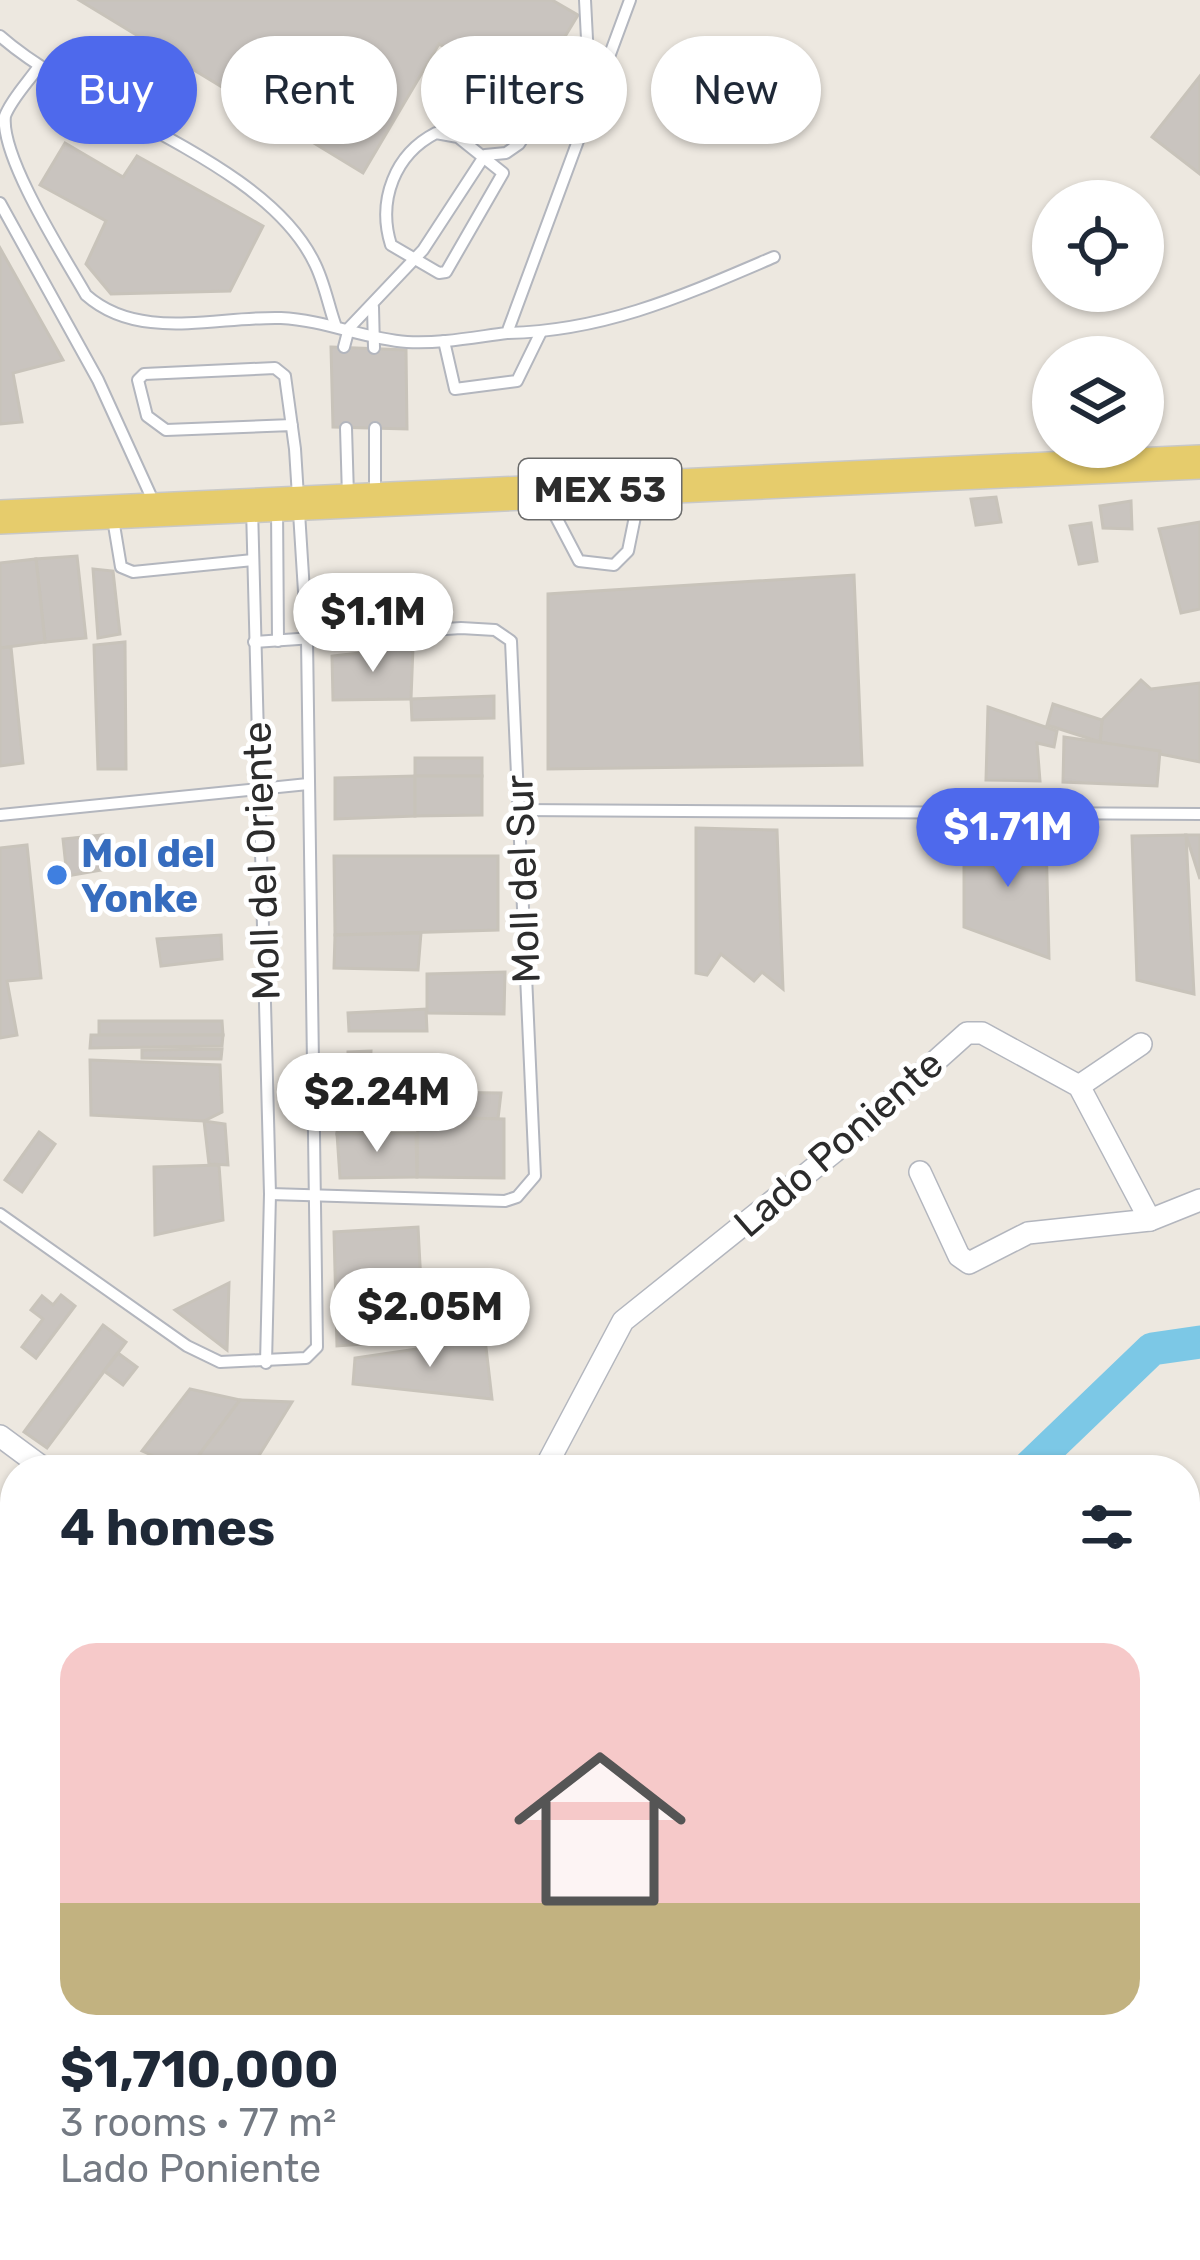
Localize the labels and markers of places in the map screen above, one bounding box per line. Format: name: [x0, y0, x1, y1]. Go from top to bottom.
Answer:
pin: $1.1M: [289, 573, 457, 675]
pin: $1.71M: [910, 788, 1106, 890]
place label: Mol del Yonke: [81, 831, 216, 922]
marker: Mol del Yonke: [44, 862, 70, 888]
pin: $2.24M: [279, 1053, 475, 1155]
pin: $2.05M: [332, 1268, 528, 1370]

